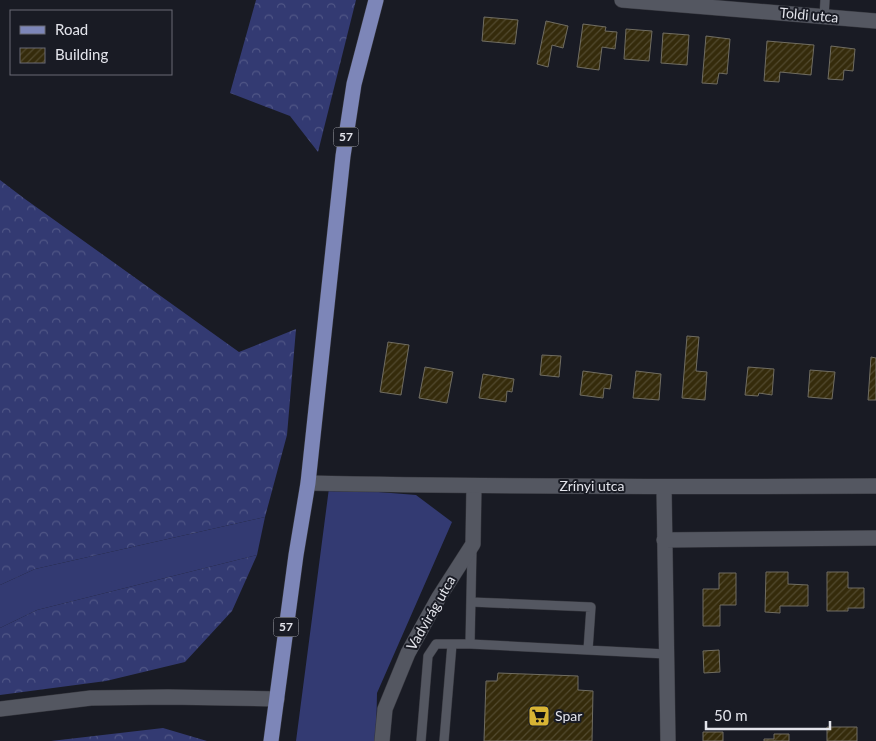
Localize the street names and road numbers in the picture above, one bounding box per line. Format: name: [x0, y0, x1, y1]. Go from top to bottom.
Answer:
street label: Toldi utca: [779, 3, 839, 26]
road number: 57: [334, 128, 358, 146]
street label: Zrínyi utca: [560, 477, 624, 494]
street label: Vadvirág utca: [402, 572, 459, 653]
road number: 57: [274, 618, 298, 636]

